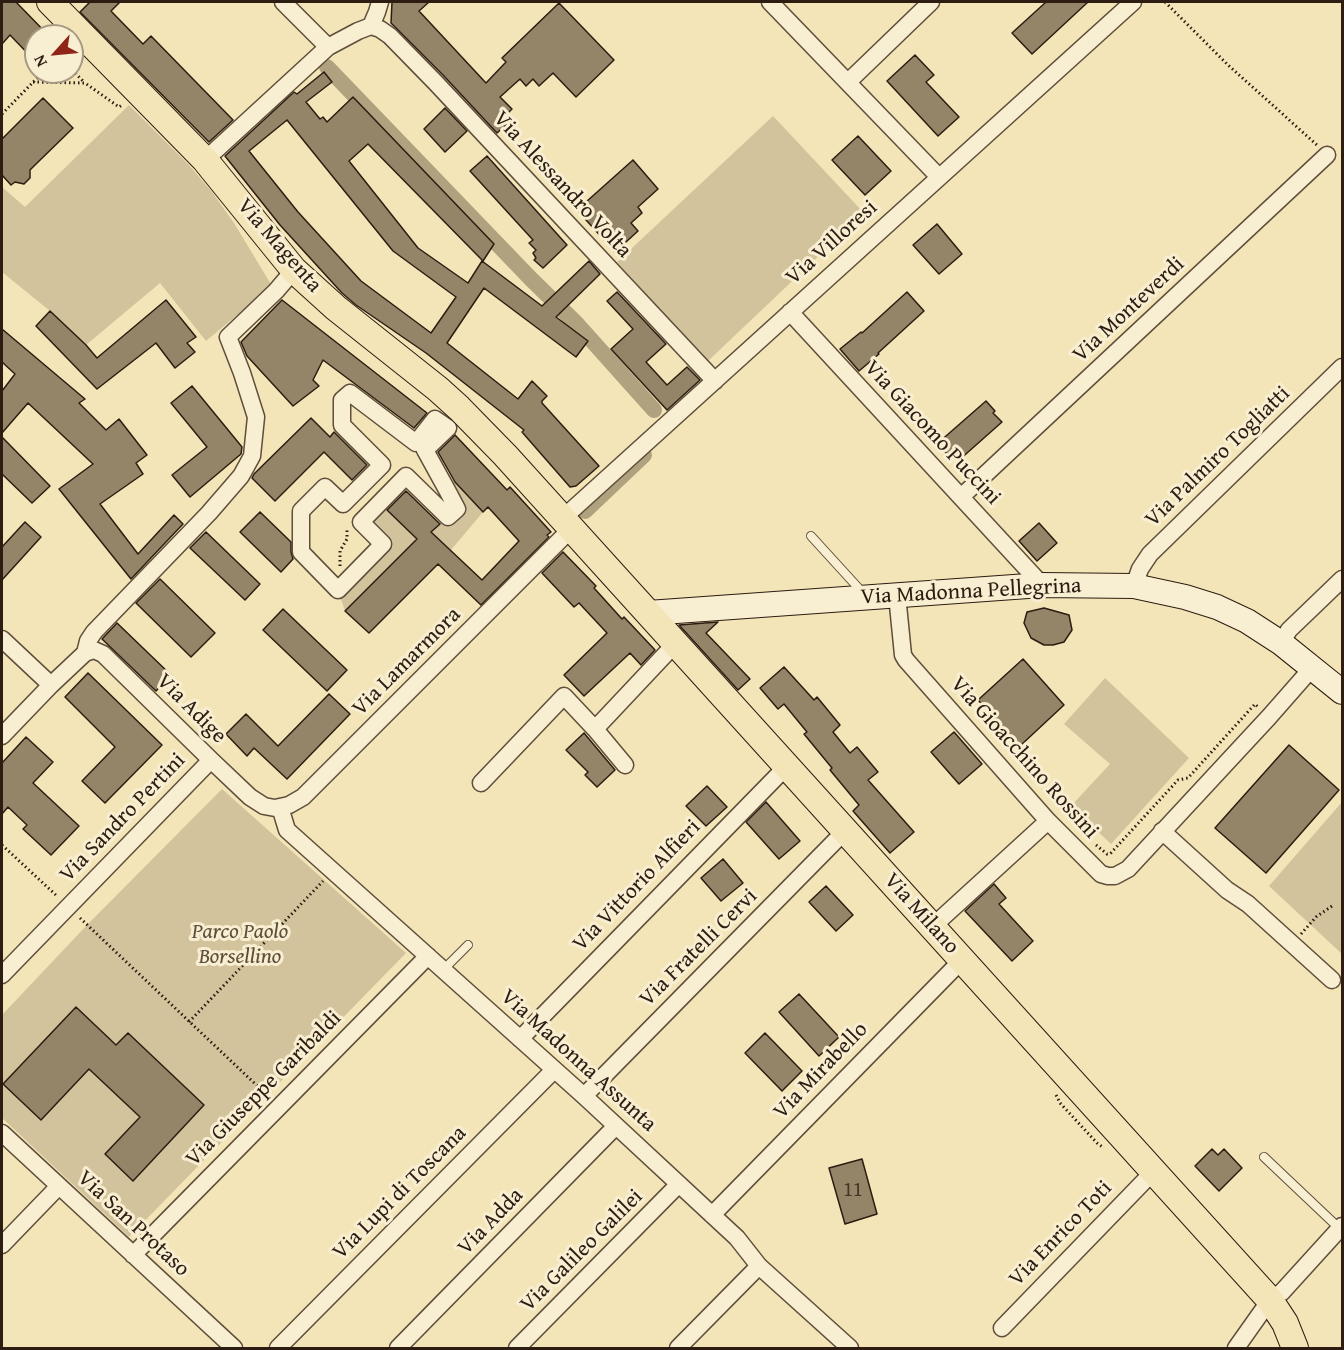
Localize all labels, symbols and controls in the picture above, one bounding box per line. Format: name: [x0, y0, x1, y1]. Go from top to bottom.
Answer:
north arrow: [24, 24, 84, 84]
text: N: [27, 51, 53, 71]
street label: Via Alessandro Volta: [487, 106, 637, 264]
street label: Via Magenta: [231, 194, 327, 298]
street label: Via Villoresi: [781, 195, 883, 291]
street label: Via Monteverdi: [1068, 252, 1190, 368]
street label: Via Giacomo Puccini: [858, 355, 1006, 511]
street label: Via Palmiro Togliatti: [1140, 381, 1296, 533]
street label: Via Madonna Pellegrina: [860, 573, 1082, 611]
street label: Via Lamarmora: [347, 602, 467, 722]
street label: Via Adige: [150, 668, 232, 750]
street label: Via Gioacchino Rossini: [944, 672, 1104, 844]
street label: Via Sandro Pertini: [55, 748, 191, 888]
street label: Via Vittorio Alfieri: [567, 815, 707, 957]
street label: Via Milano: [878, 868, 964, 960]
street label: Via Fratelli Cervi: [635, 884, 763, 1012]
park label: Parco Paolo Borsellino: [192, 919, 288, 970]
street label: Via Madonna Assunta: [495, 984, 661, 1138]
street label: Via Giuseppe Garibaldi: [181, 1006, 347, 1172]
street label: Via Mirabello: [768, 1017, 874, 1125]
street label: Via Lupi di Toscana: [328, 1121, 472, 1265]
street label: Via San Protaso: [71, 1165, 195, 1283]
street label: Via Enrico Toti: [1004, 1176, 1118, 1292]
house number: 11: [843, 1179, 863, 1203]
street label: Via Adda: [453, 1183, 529, 1261]
street label: Via Galileo Galilei: [515, 1184, 649, 1318]

